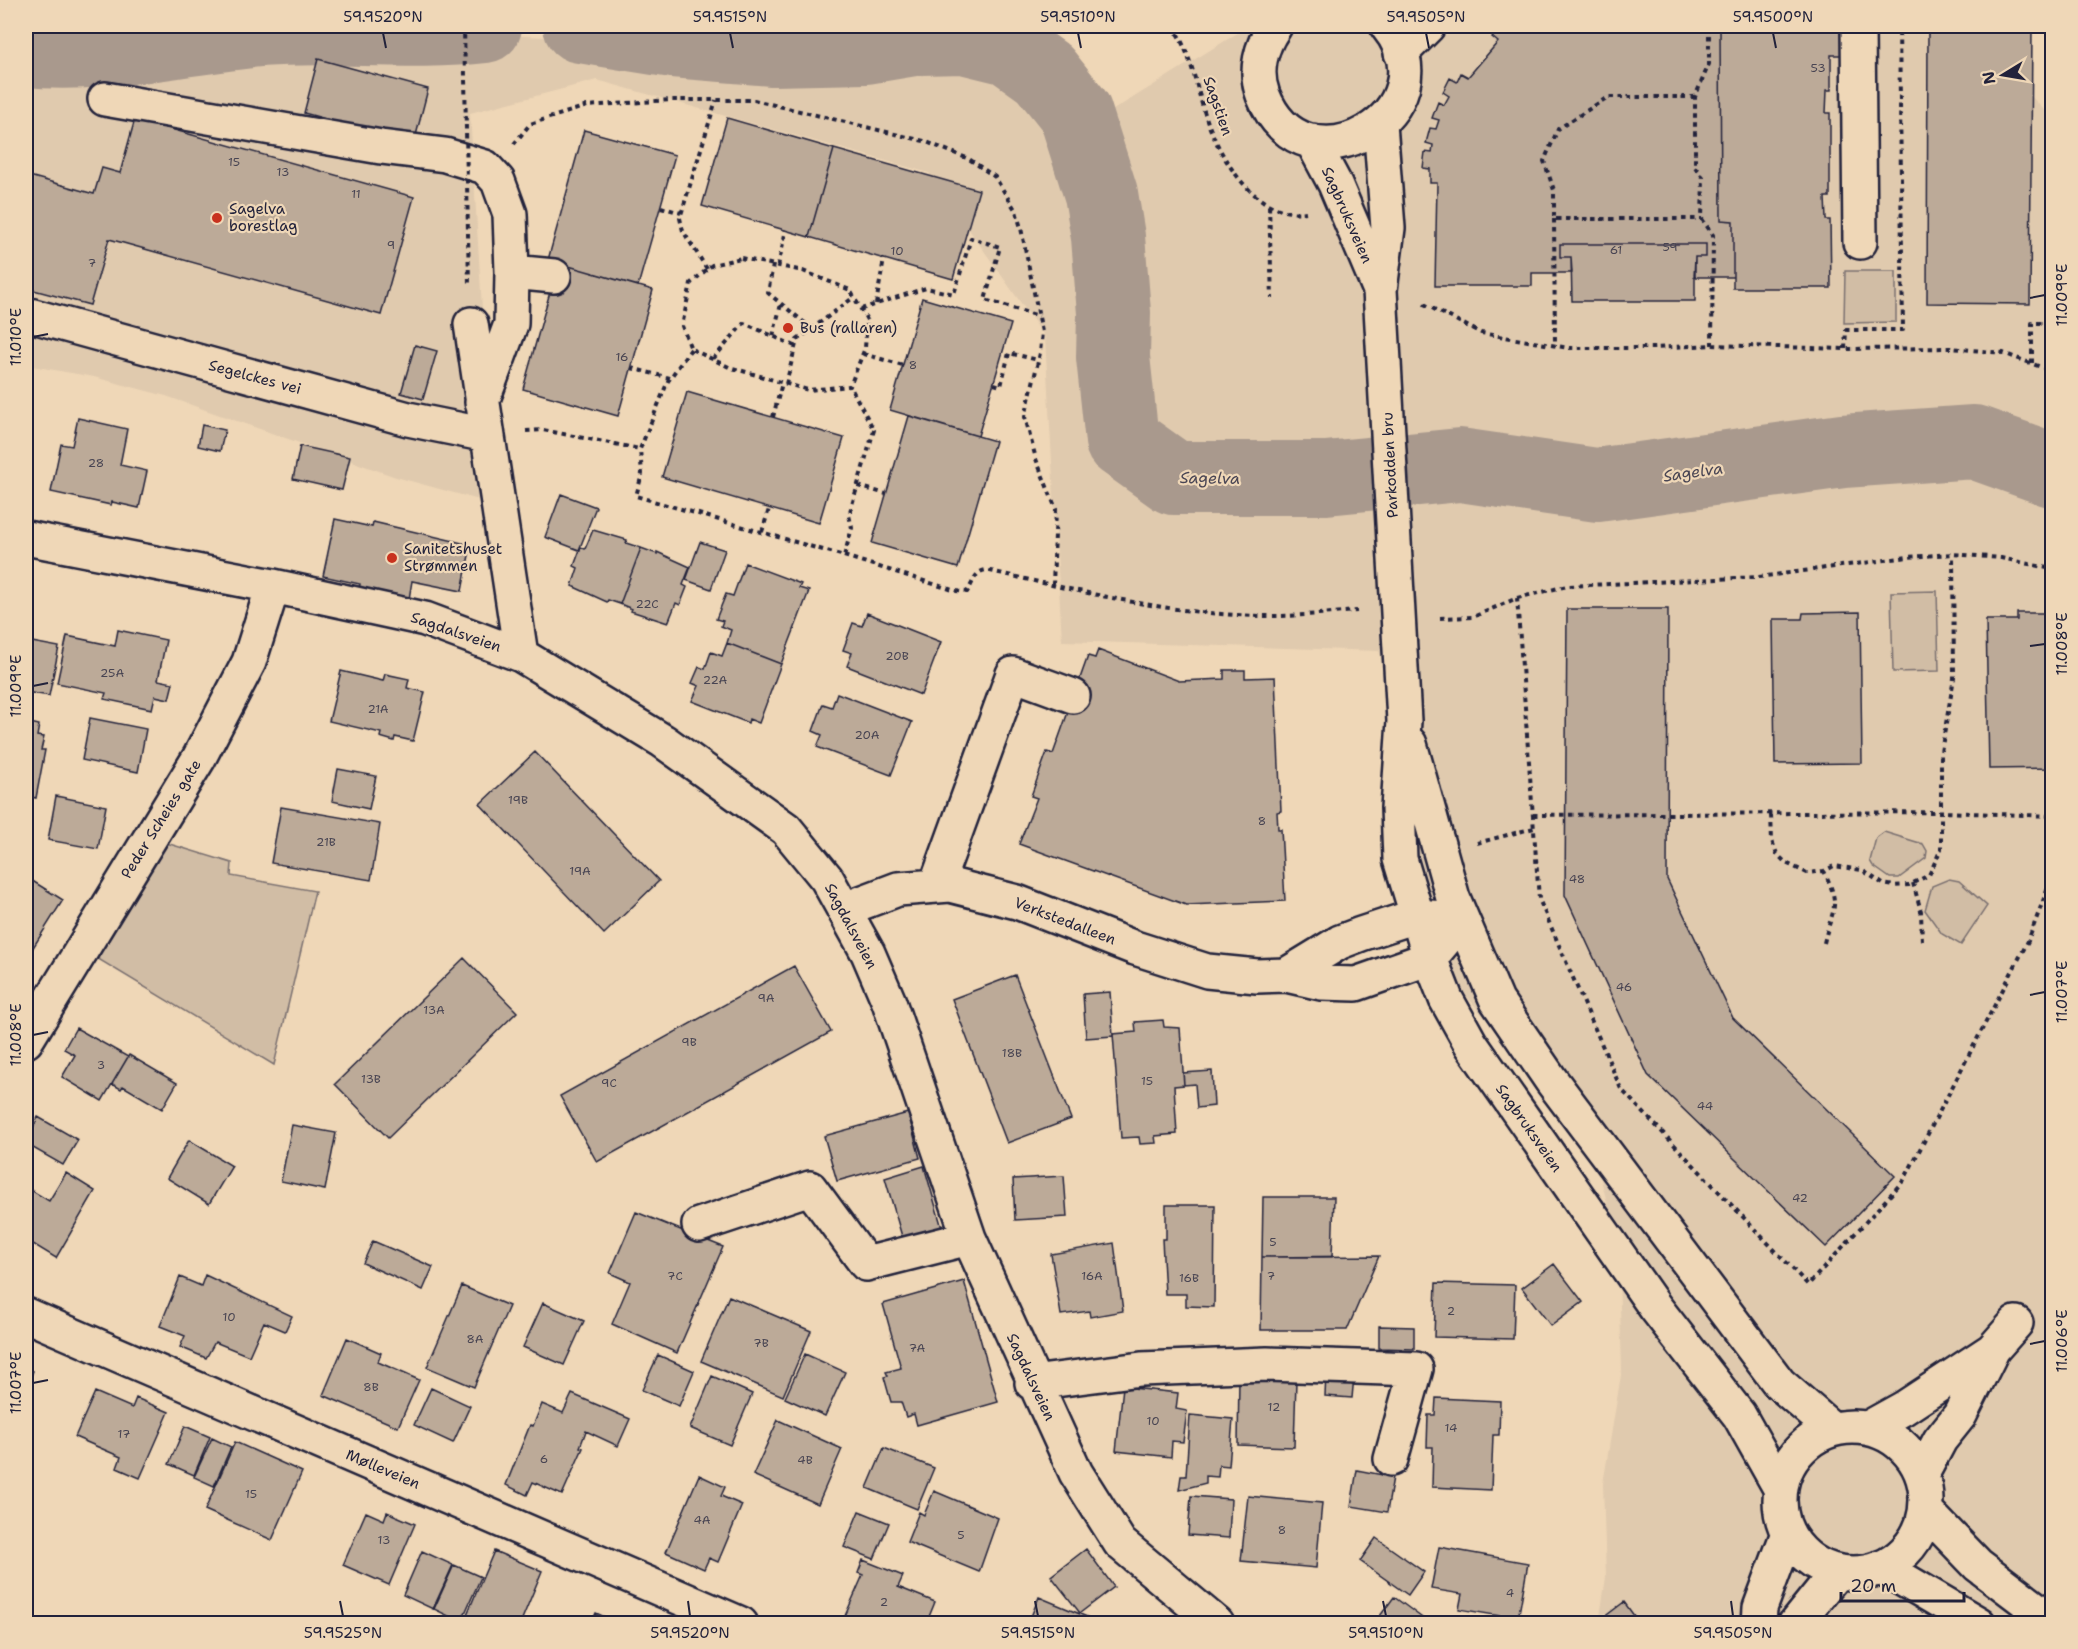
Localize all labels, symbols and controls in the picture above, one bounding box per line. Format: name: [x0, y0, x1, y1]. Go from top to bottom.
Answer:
text: 59.9520°N: [343, 7, 423, 27]
text: 59.9515°N: [693, 7, 767, 27]
text: 59.9510°N: [1040, 7, 1116, 27]
text: 59.9505°N: [1386, 7, 1466, 27]
text: 59.9500°N: [1733, 7, 1813, 27]
north arrow: [1973, 45, 2033, 105]
house number: 53: [1810, 60, 1826, 76]
text: N: [1977, 70, 2000, 86]
street label: Sagstien: [1199, 74, 1237, 138]
house number: 15: [228, 154, 240, 170]
house number: 13: [277, 164, 289, 180]
street label: Sagbruksveien: [1317, 164, 1377, 266]
house number: 11: [351, 186, 361, 202]
place label: Sagelva borestlag: [229, 199, 298, 236]
marker: Sagelva borestlag: [210, 211, 224, 225]
house number: 9: [387, 237, 395, 253]
house number: 59: [1662, 239, 1678, 255]
house number: 61: [1610, 242, 1622, 258]
house number: 10: [890, 243, 904, 259]
house number: 7: [88, 255, 96, 271]
text: 11.009°E: [2052, 264, 2072, 326]
text: 11.010°E: [6, 308, 26, 366]
place label: Bus (rallaren): [800, 318, 897, 338]
marker: Bus (rallaren): [781, 321, 795, 335]
house number: 16: [615, 349, 629, 365]
street label: Segelckes vei: [207, 355, 303, 399]
house number: 8: [909, 357, 917, 373]
street label: Parkodden bru: [1377, 412, 1403, 518]
house number: 28: [88, 455, 104, 471]
water label: Sagelva: [1662, 457, 1724, 487]
water label: Sagelva: [1180, 467, 1240, 489]
place label: Sanitetshuset Strømmen: [404, 539, 502, 576]
marker: Sanitetshuset Strømmen: [385, 551, 399, 565]
house number: 22C: [635, 596, 659, 612]
street label: Sagdalsveien: [408, 607, 504, 657]
text: 11.008°E: [2052, 612, 2072, 676]
house number: 20B: [885, 648, 909, 664]
text: 11.009°E: [6, 655, 26, 717]
house number: 25A: [100, 665, 124, 681]
house number: 22A: [703, 672, 727, 688]
house number: 21A: [367, 701, 389, 717]
house number: 20A: [854, 727, 880, 743]
street label: Peder Scheies gate: [116, 756, 206, 882]
house number: 19B: [508, 792, 528, 808]
house number: 8: [1258, 813, 1266, 829]
house number: 21B: [316, 834, 336, 850]
house number: 19A: [569, 863, 591, 879]
house number: 48: [1569, 871, 1585, 887]
street label: Sagdalsveien: [820, 880, 882, 972]
street label: Verkstedalleen: [1011, 892, 1119, 950]
text: 11.007°E: [2052, 961, 2072, 1023]
house number: 46: [1616, 979, 1632, 995]
house number: 9A: [757, 990, 775, 1006]
house number: 13A: [423, 1002, 445, 1018]
text: 11.008°E: [6, 1003, 26, 1067]
house number: 9B: [681, 1034, 697, 1050]
house number: 18B: [1002, 1045, 1022, 1061]
house number: 3: [97, 1057, 105, 1073]
house number: 13B: [361, 1071, 381, 1087]
house number: 15: [1141, 1073, 1153, 1089]
house number: 9C: [601, 1075, 617, 1091]
street label: Sagbruksveien: [1491, 1080, 1567, 1176]
house number: 44: [1697, 1098, 1713, 1114]
house number: 42: [1792, 1190, 1808, 1206]
house number: 5: [1269, 1234, 1277, 1250]
house number: 7C: [667, 1268, 683, 1284]
house number: 16A: [1081, 1268, 1103, 1284]
house number: 7: [1267, 1268, 1275, 1284]
house number: 16B: [1179, 1270, 1199, 1286]
house number: 2: [1447, 1303, 1455, 1319]
house number: 10: [222, 1309, 236, 1325]
text: 11.006°E: [2052, 1309, 2072, 1373]
street label: Sagdalsveien: [1002, 1330, 1060, 1424]
house number: 8A: [466, 1331, 484, 1347]
house number: 7B: [753, 1335, 769, 1351]
house number: 7A: [909, 1340, 926, 1356]
text: 11.007°E: [6, 1352, 26, 1414]
house number: 8B: [363, 1379, 379, 1395]
house number: 12: [1268, 1399, 1280, 1415]
house number: 10: [1146, 1413, 1160, 1429]
house number: 14: [1445, 1420, 1457, 1436]
house number: 17: [118, 1426, 130, 1442]
street label: Mølleveien: [343, 1444, 423, 1494]
house number: 6: [540, 1451, 548, 1467]
house number: 4B: [797, 1452, 813, 1468]
house number: 15: [245, 1486, 257, 1502]
house number: 4A: [693, 1512, 711, 1528]
house number: 8: [1278, 1522, 1286, 1538]
house number: 5: [957, 1527, 965, 1543]
house number: 13: [378, 1532, 390, 1548]
scale bar: [1841, 1565, 1964, 1603]
text: 20 m: [1850, 1574, 1896, 1598]
house number: 4: [1506, 1585, 1514, 1601]
house number: 2: [880, 1594, 888, 1610]
text: 59.9525°N: [304, 1623, 382, 1643]
text: 59.9520°N: [650, 1623, 730, 1643]
text: 59.9515°N: [1001, 1623, 1075, 1643]
text: 59.9510°N: [1348, 1623, 1424, 1643]
text: 59.9505°N: [1693, 1623, 1773, 1643]

